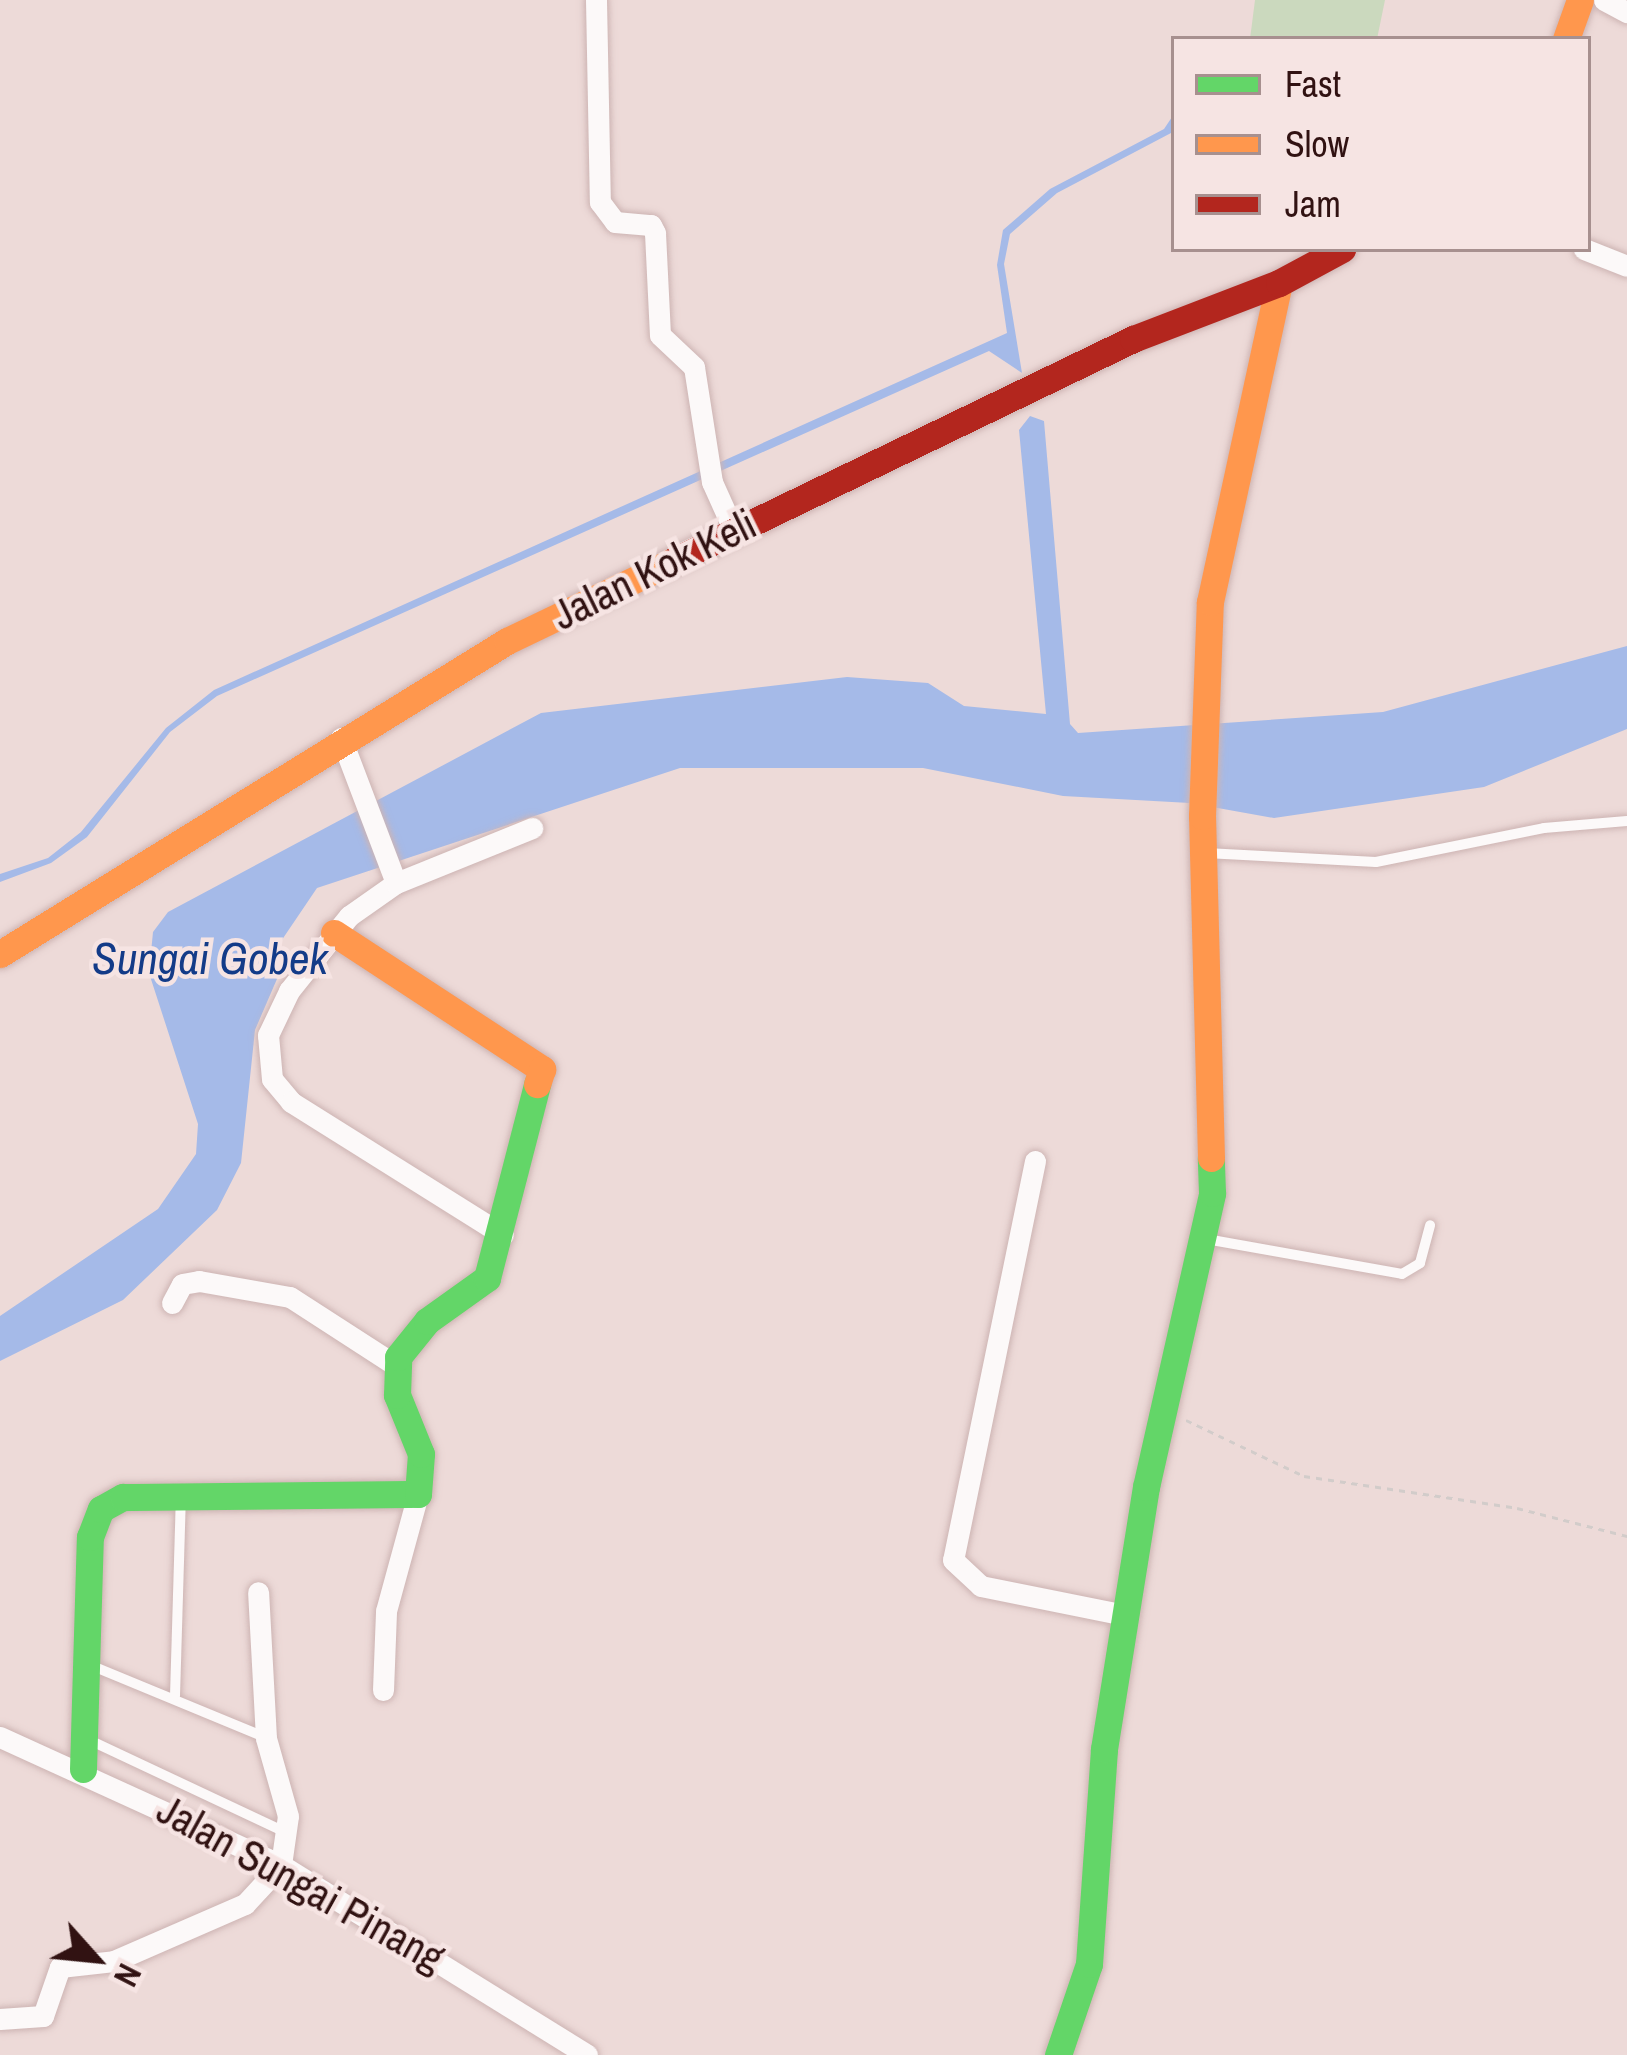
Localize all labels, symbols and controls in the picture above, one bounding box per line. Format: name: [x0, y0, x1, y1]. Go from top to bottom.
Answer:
legend: [1171, 36, 1591, 252]
text: Fast: [1285, 60, 1341, 108]
text: Slow: [1285, 120, 1349, 168]
text: Jam: [1285, 180, 1341, 228]
street label: Jalan Kok Keli: [544, 498, 764, 640]
water label: Sungai Gobek: [92, 931, 328, 985]
street label: Jalan Sungai Pinang: [149, 1783, 453, 1983]
north arrow: [36, 1899, 156, 2019]
text: N: [104, 1957, 152, 1994]

